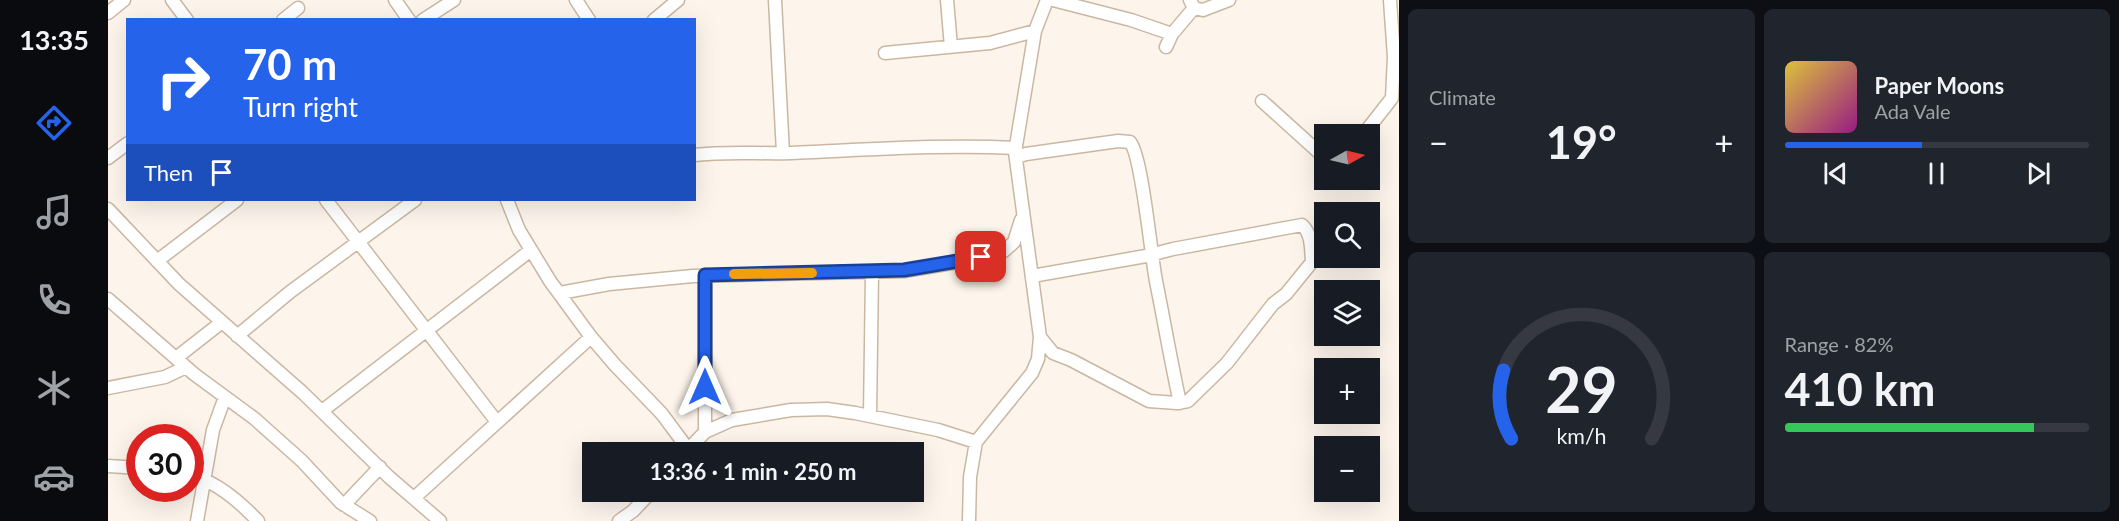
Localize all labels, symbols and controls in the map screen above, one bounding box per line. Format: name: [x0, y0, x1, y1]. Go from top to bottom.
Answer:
text: 13:35: [19, 23, 89, 56]
text: 70 m: [243, 39, 337, 89]
icon: right: [144, 42, 222, 120]
text: Paper Moons: [1875, 72, 2004, 99]
text: Climate: [1429, 85, 1496, 109]
text: Turn right: [243, 90, 358, 123]
text: Ada Vale: [1875, 99, 1951, 123]
icon: directions: [33, 102, 75, 144]
text: 19°: [1546, 115, 1617, 169]
text: −: [1429, 122, 1448, 162]
text: +: [1714, 122, 1734, 162]
north arrow: [1314, 124, 1380, 190]
map controls: [1314, 124, 1380, 502]
icon: arrive: [205, 156, 238, 189]
icon: previous: [1819, 157, 1852, 190]
icon: pause: [1920, 157, 1953, 190]
icon: next: [2022, 157, 2055, 190]
text: Then: [144, 159, 193, 186]
icon: music: [33, 191, 75, 233]
button: search: [1314, 202, 1380, 268]
pin: [955, 231, 1006, 282]
icon: arrive: [964, 240, 997, 273]
icon: phone: [33, 279, 75, 321]
button: layers: [1314, 280, 1380, 346]
text: Range · 82%: [1785, 332, 1893, 356]
text: 29: [1545, 351, 1617, 426]
position arrow: [673, 355, 737, 419]
button: +: [1314, 358, 1380, 424]
text: 410 km: [1785, 362, 1935, 416]
icon: climate: [33, 367, 75, 409]
text: km/h: [1556, 423, 1606, 449]
speed limit sign: 30: [126, 424, 204, 502]
button: −: [1314, 436, 1380, 502]
icon: car: [33, 456, 75, 498]
text: 13:36 · 1 min · 250 m: [650, 458, 856, 485]

